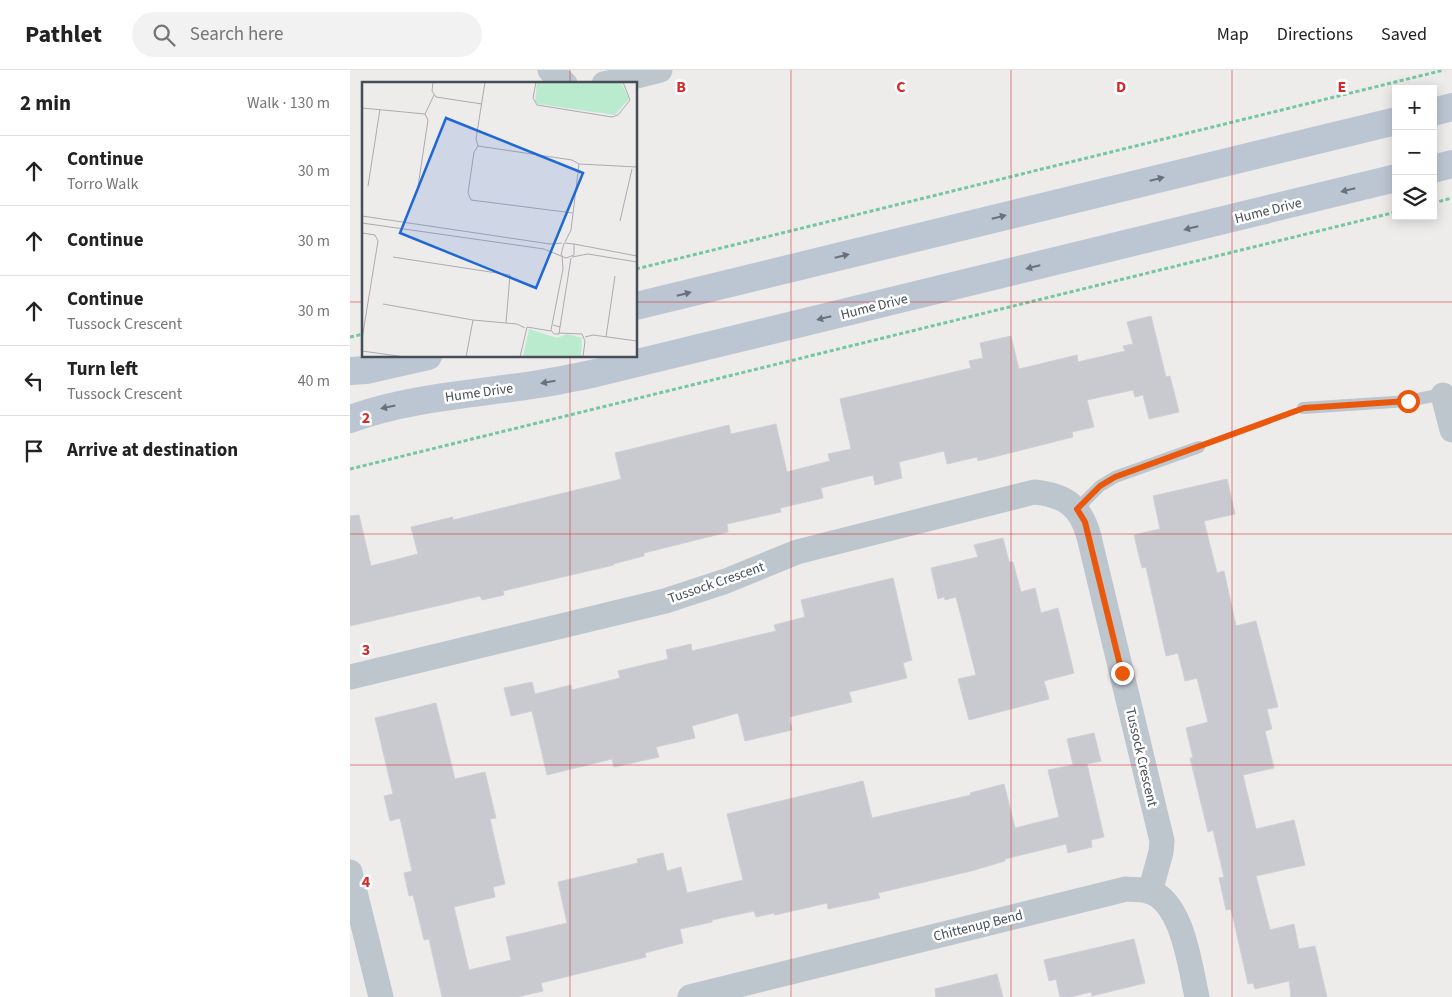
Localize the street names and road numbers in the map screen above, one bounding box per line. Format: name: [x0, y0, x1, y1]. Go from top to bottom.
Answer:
street label: Hume Drive: [1233, 193, 1304, 229]
street label: Hume Drive: [839, 289, 910, 325]
street label: Hume Drive: [444, 378, 514, 408]
street label: Tussock Crescent: [665, 557, 768, 609]
street label: Tussock Crescent: [1120, 706, 1162, 809]
street label: Chittenup Bend: [931, 905, 1025, 947]

